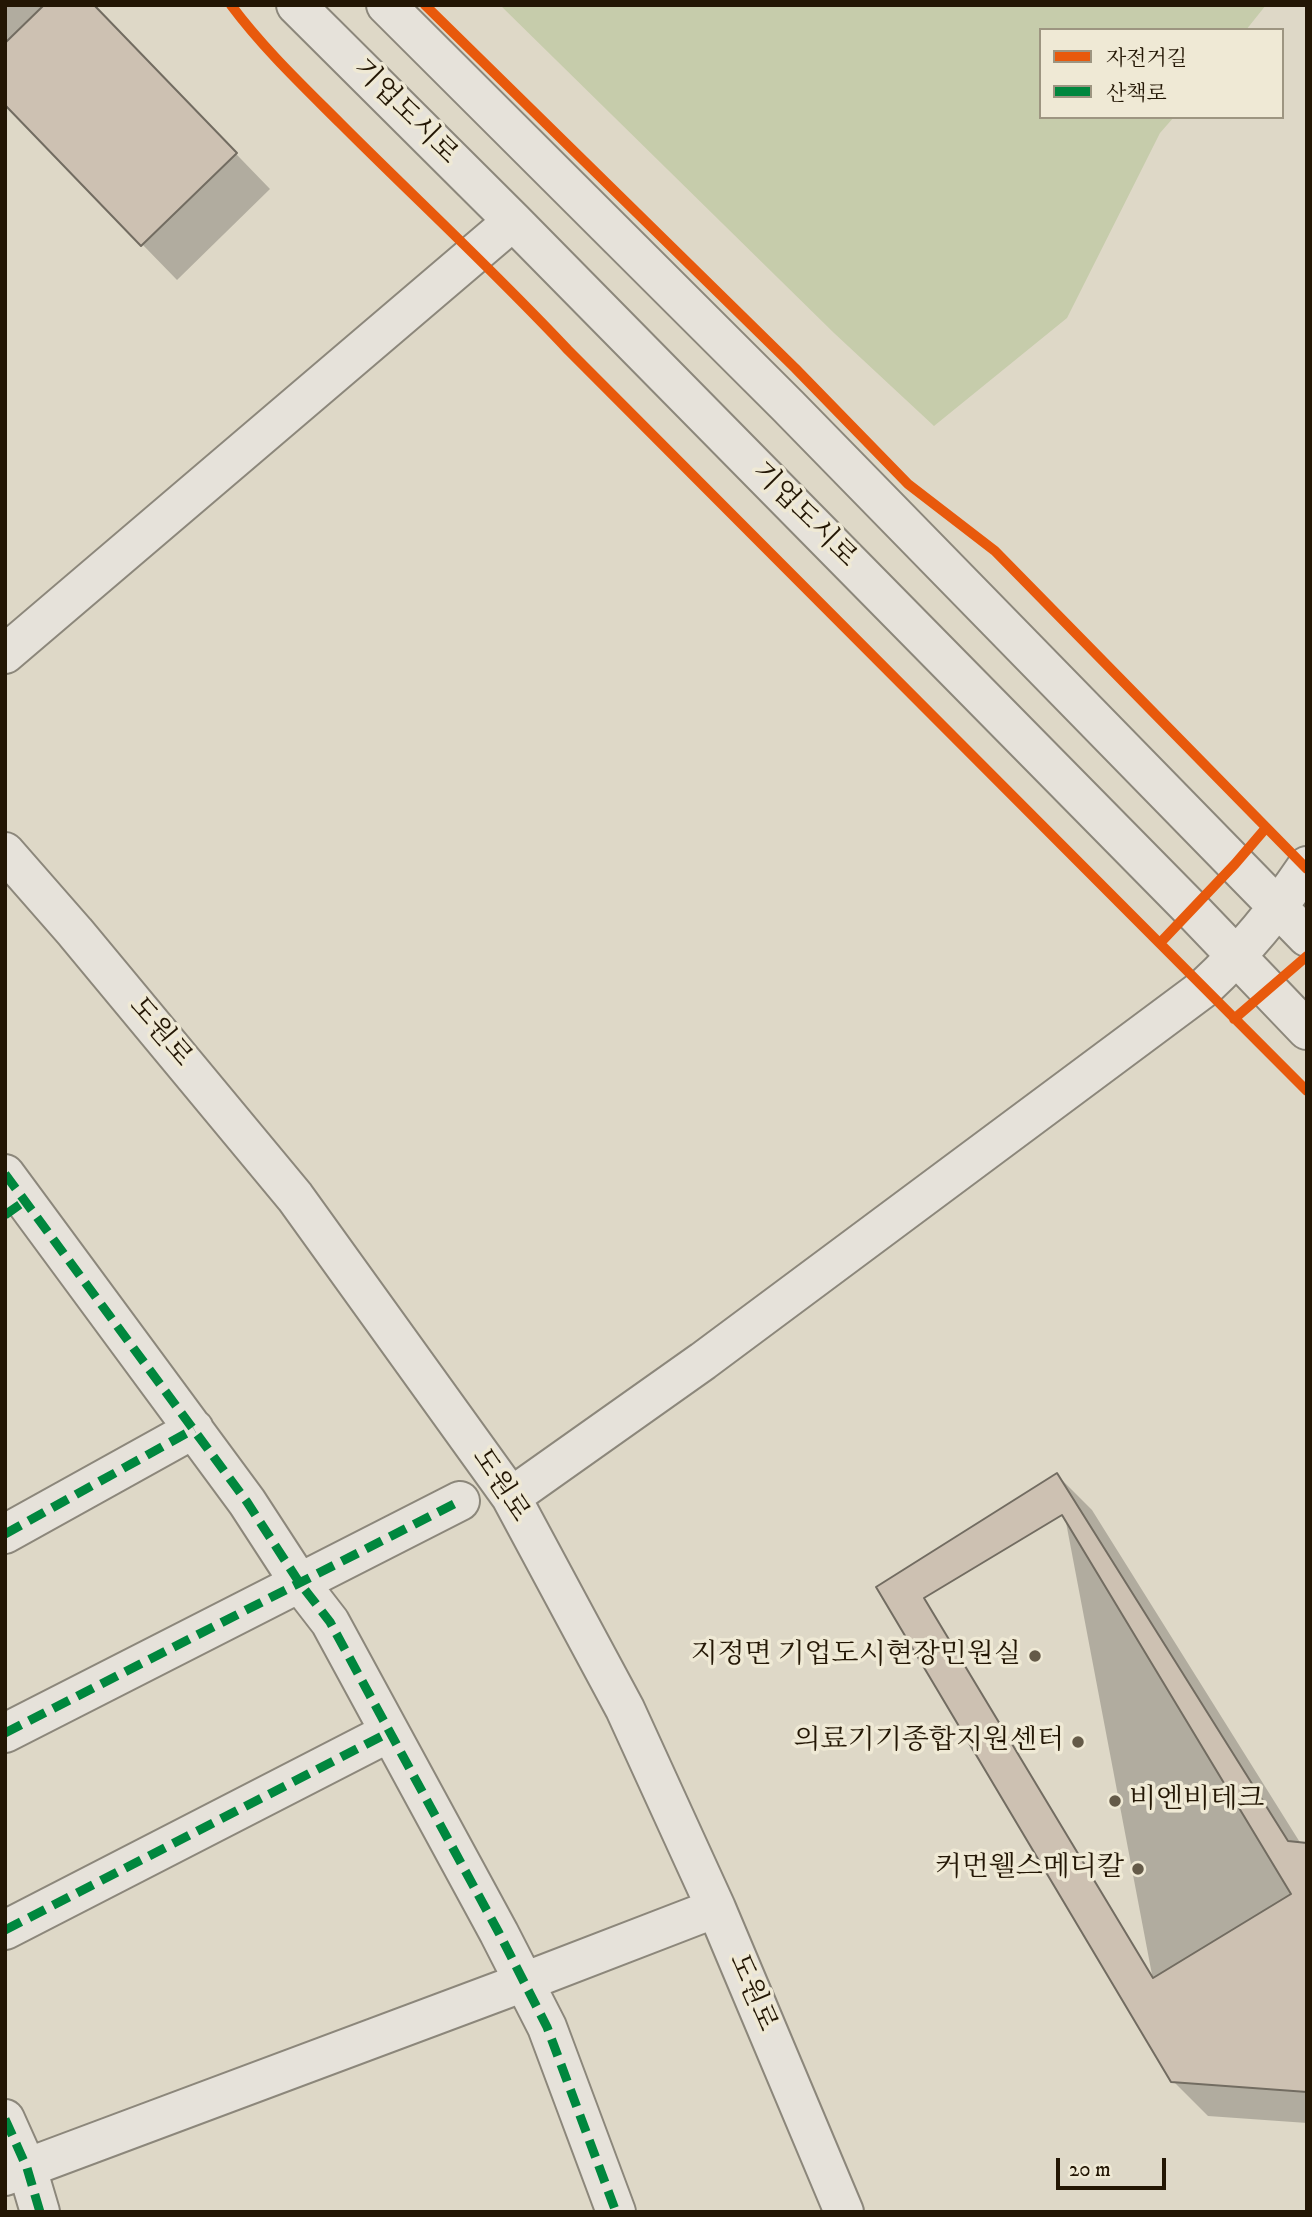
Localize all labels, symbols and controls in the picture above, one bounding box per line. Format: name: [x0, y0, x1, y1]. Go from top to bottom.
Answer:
legend: [1039, 28, 1284, 119]
text: 자전거길: [1106, 46, 1187, 72]
street label: 기업도시로: [344, 53, 464, 173]
text: 산책로: [1106, 81, 1167, 107]
street label: 기업도시로: [743, 456, 863, 576]
street label: 도원로: [120, 991, 198, 1075]
street label: 도원로: [463, 1443, 535, 1529]
place label: 지정면 기업도시현장민원실: [690, 1639, 1021, 1673]
marker: 지정면 기업도시현장민원실: [1027, 1648, 1043, 1664]
place label: 의료기기종합지원센터: [794, 1725, 1064, 1759]
marker: 의료기기종합지원센터: [1070, 1734, 1086, 1750]
place label: 비엔비테크: [1129, 1784, 1264, 1818]
marker: 비엔비테크: [1107, 1793, 1123, 1809]
place label: 커먼웰스메디칼: [935, 1852, 1124, 1886]
marker: 커먼웰스메디칼: [1130, 1861, 1146, 1877]
street label: 도원로: [720, 1949, 782, 2037]
scale bar: [1060, 2144, 1170, 2188]
text: 20 m: [1069, 2157, 1111, 2183]

